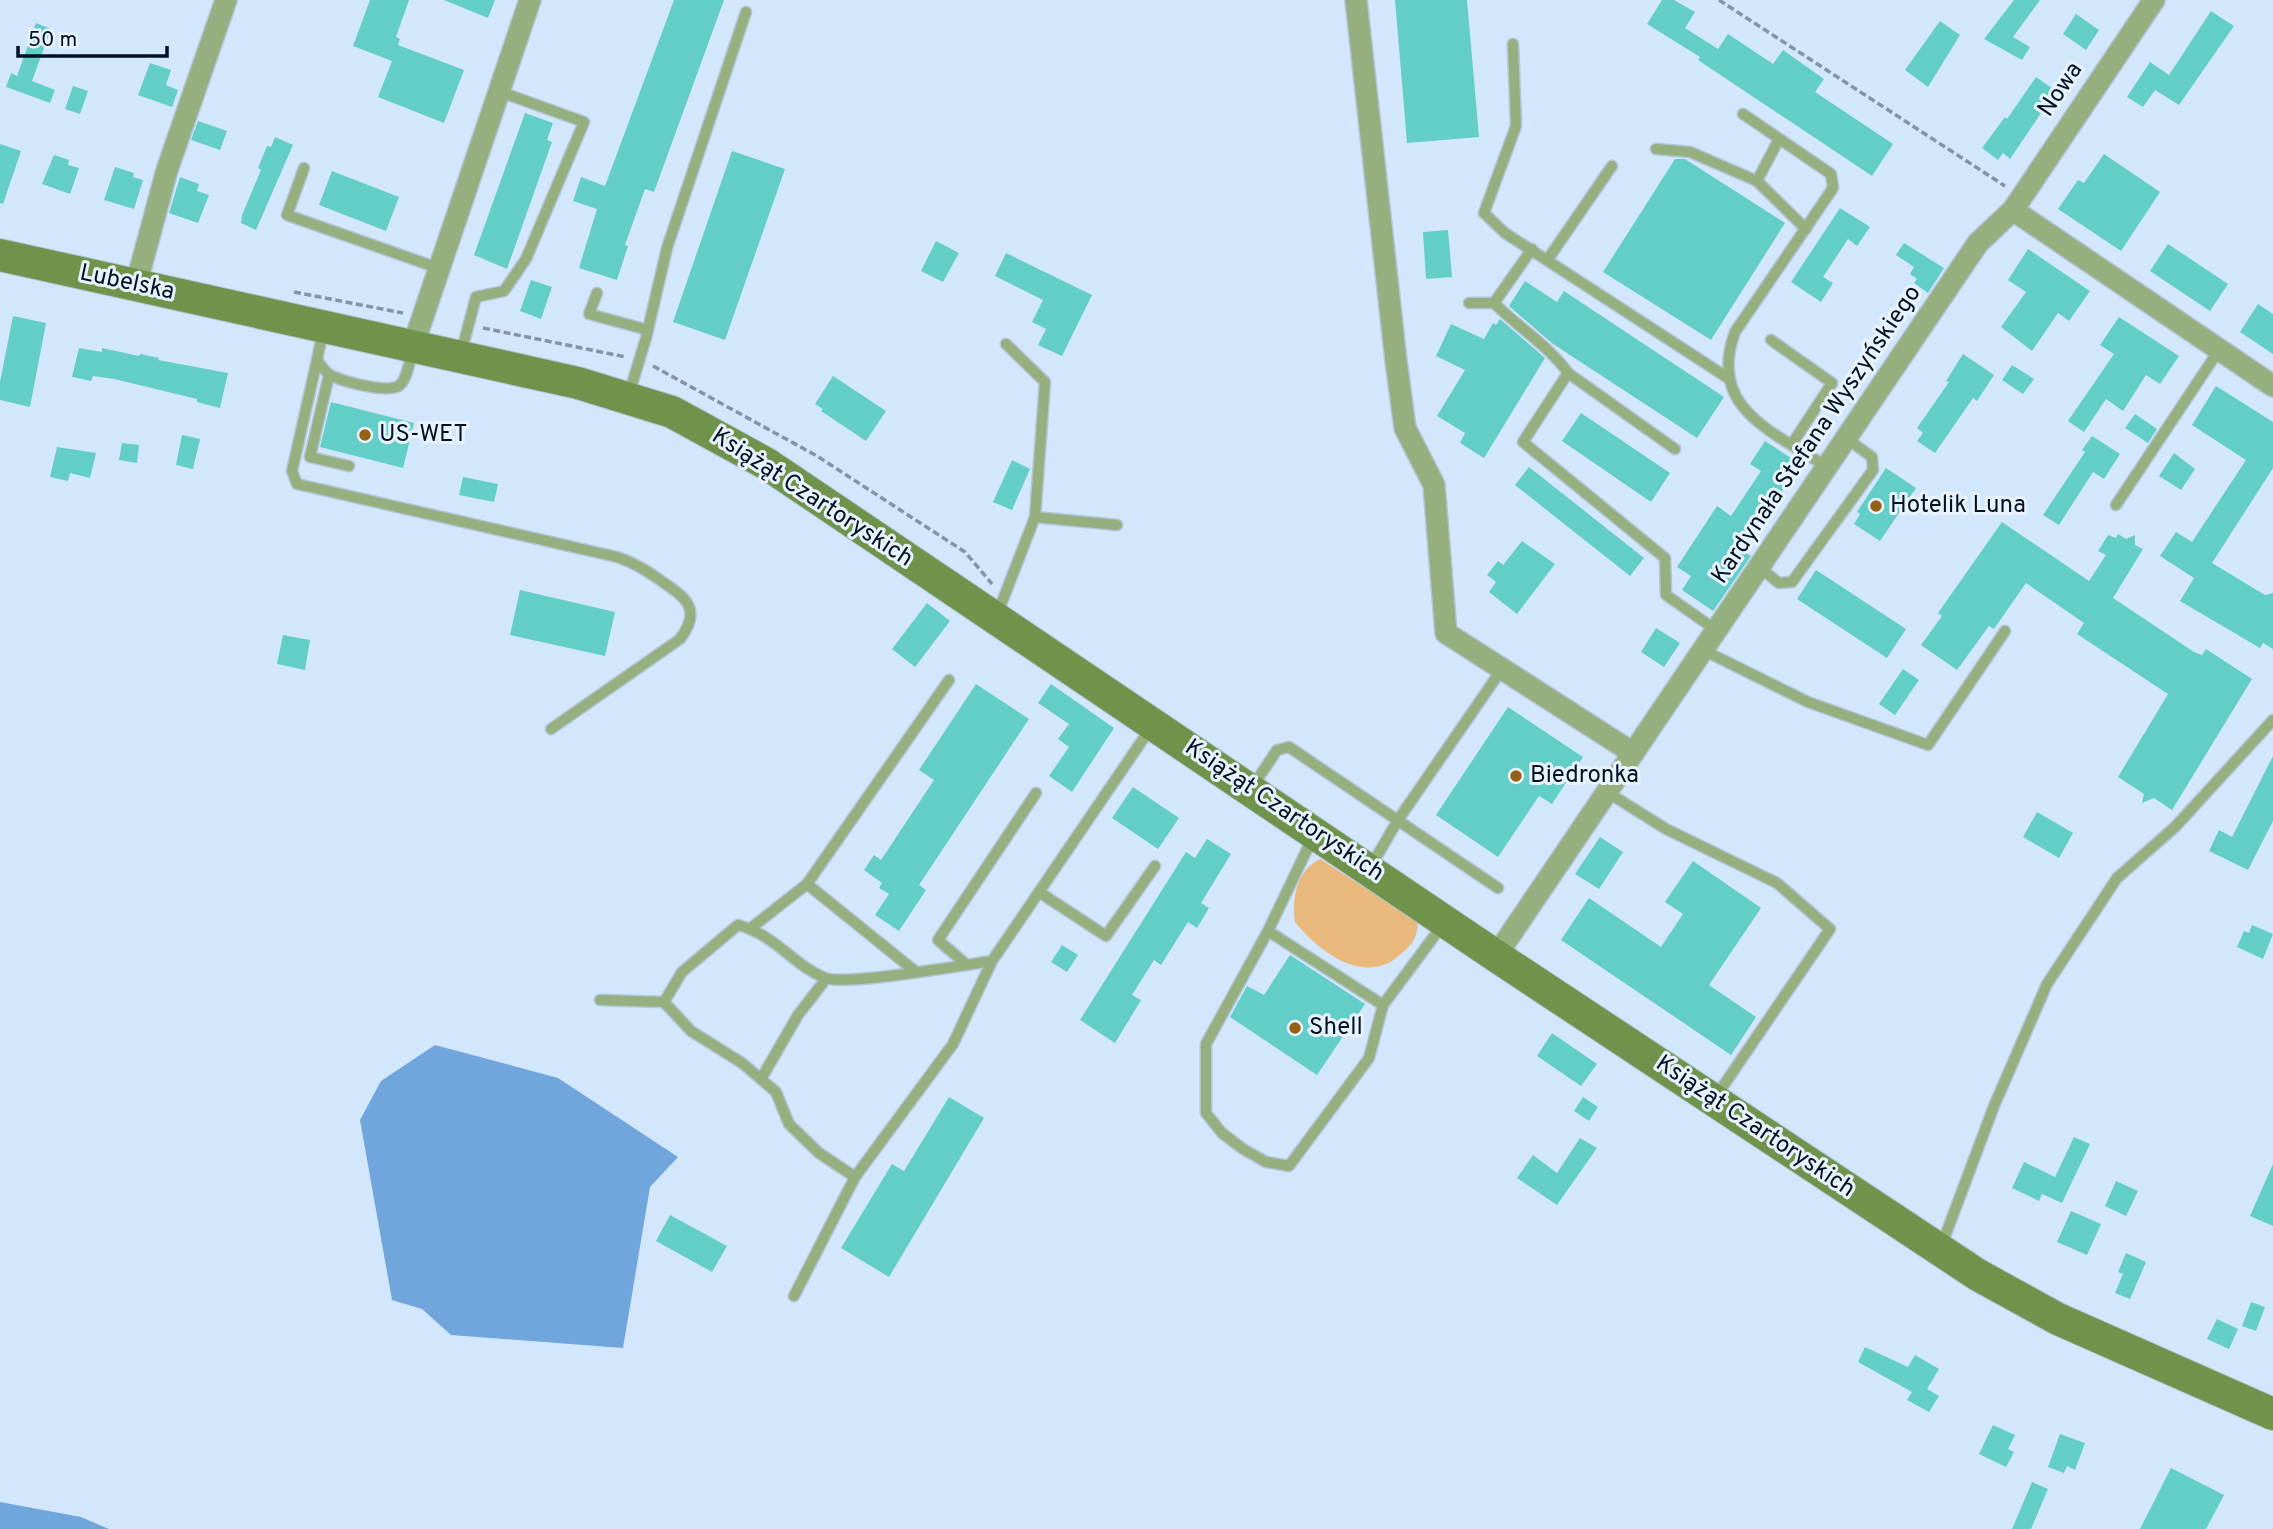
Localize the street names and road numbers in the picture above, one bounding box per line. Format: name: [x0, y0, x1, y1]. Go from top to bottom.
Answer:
street label: Nowa: [2032, 57, 2090, 123]
street label: Lubelska: [77, 258, 177, 308]
street label: Kardynała Stefana Wyszyńskiego: [1706, 280, 1928, 590]
street label: Książąt Czartoryskich: [706, 422, 918, 574]
street label: Książąt Czartoryskich: [1179, 733, 1389, 889]
street label: Książąt Czartoryskich: [1650, 1049, 1860, 1205]

